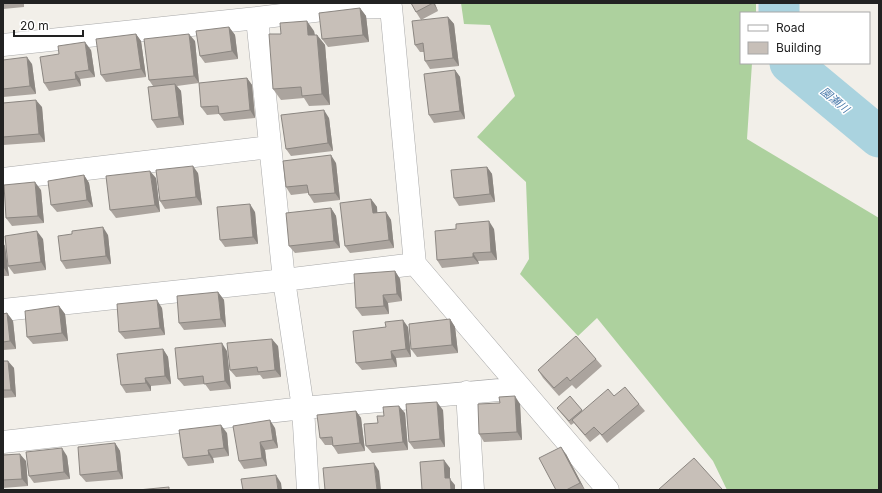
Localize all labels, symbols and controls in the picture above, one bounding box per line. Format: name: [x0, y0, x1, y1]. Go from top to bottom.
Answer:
scale bar: [14, 12, 83, 38]
legend: [740, 12, 870, 64]
text: 20 m: [20, 18, 49, 33]
text: Road: [776, 20, 805, 35]
text: Building: [776, 40, 821, 55]
water label: 園瀬川: [818, 84, 853, 117]

